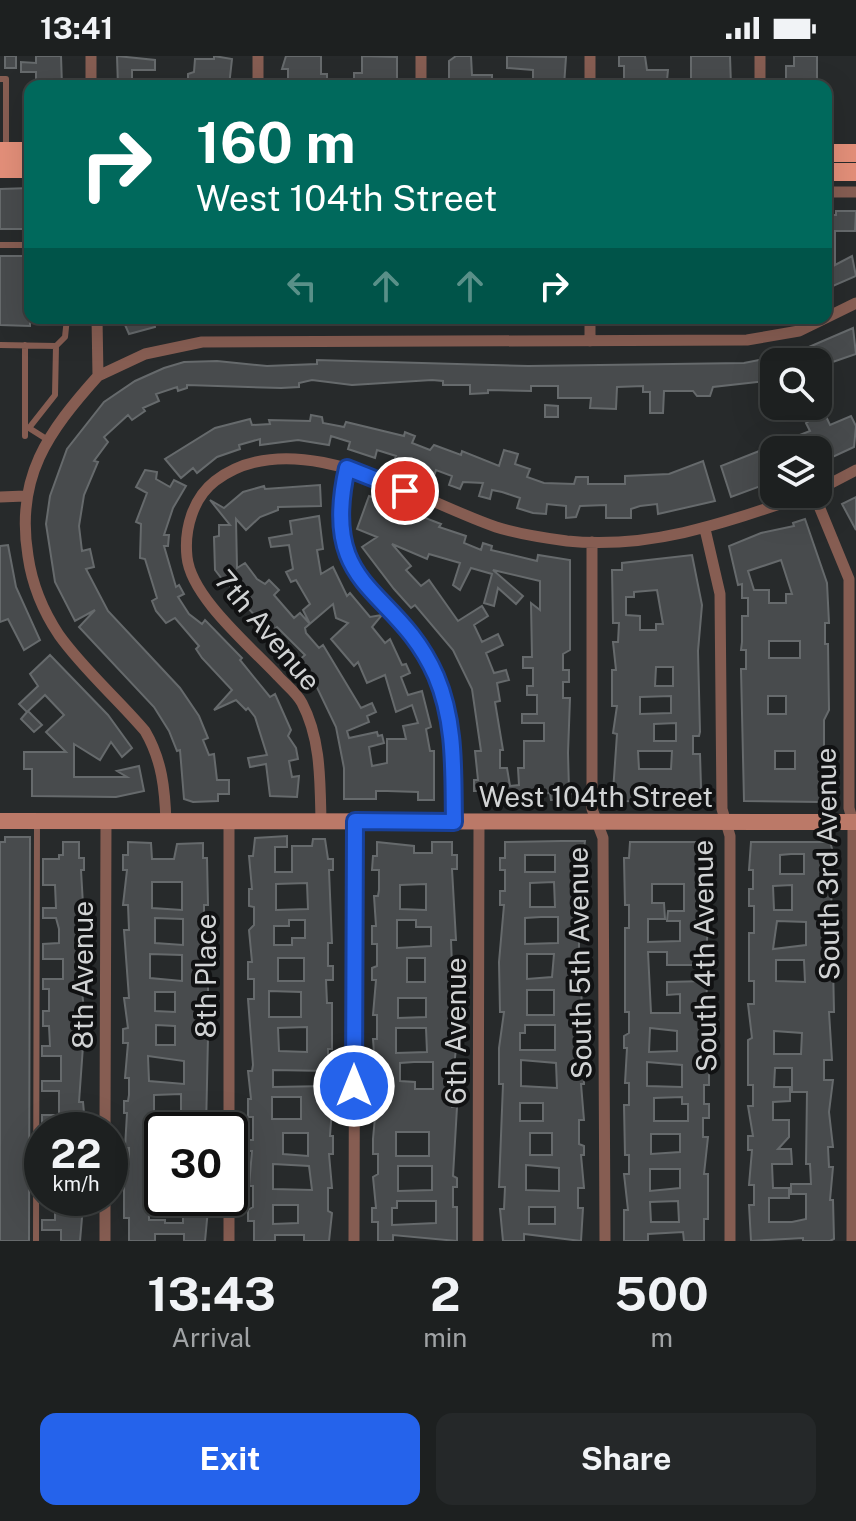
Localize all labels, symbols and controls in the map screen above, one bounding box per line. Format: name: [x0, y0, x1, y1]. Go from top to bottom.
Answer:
text: 13:41: [40, 10, 113, 46]
text: 160 m: [196, 110, 356, 176]
icon: right: [64, 112, 168, 216]
text: West 104th Street: [196, 177, 497, 219]
icon: left: [280, 264, 324, 308]
icon: ahead: [364, 264, 408, 308]
icon: ahead: [448, 264, 492, 308]
icon: right: [532, 264, 576, 308]
map controls: [760, 348, 832, 508]
button: search: [760, 348, 832, 420]
button: layers: [760, 436, 832, 508]
pin: [371, 457, 439, 525]
icon: arrive: [383, 469, 427, 513]
street label: 7th Avenue: [208, 563, 328, 697]
street label: South 3rd Avenue: [808, 747, 846, 981]
street label: West 104th Street: [479, 780, 713, 813]
street label: South 4th Avenue: [685, 840, 723, 1072]
street label: South 5th Avenue: [560, 846, 598, 1080]
street label: 8th Avenue: [66, 901, 99, 1049]
street label: 8th Place: [189, 914, 222, 1038]
street label: 6th Avenue: [439, 957, 472, 1105]
position arrow: [312, 1044, 396, 1128]
speed limit sign: 30: [144, 1112, 248, 1216]
text: 22: [51, 1130, 101, 1177]
text: km/h: [52, 1172, 100, 1196]
text: 13:43: [147, 1265, 276, 1322]
text: 2: [430, 1265, 461, 1322]
text: 500: [615, 1265, 709, 1322]
text: Arrival: [171, 1322, 252, 1353]
text: min: [423, 1322, 467, 1353]
text: m: [650, 1322, 673, 1353]
button: Exit: [40, 1413, 420, 1505]
button: Share: [436, 1413, 816, 1505]

